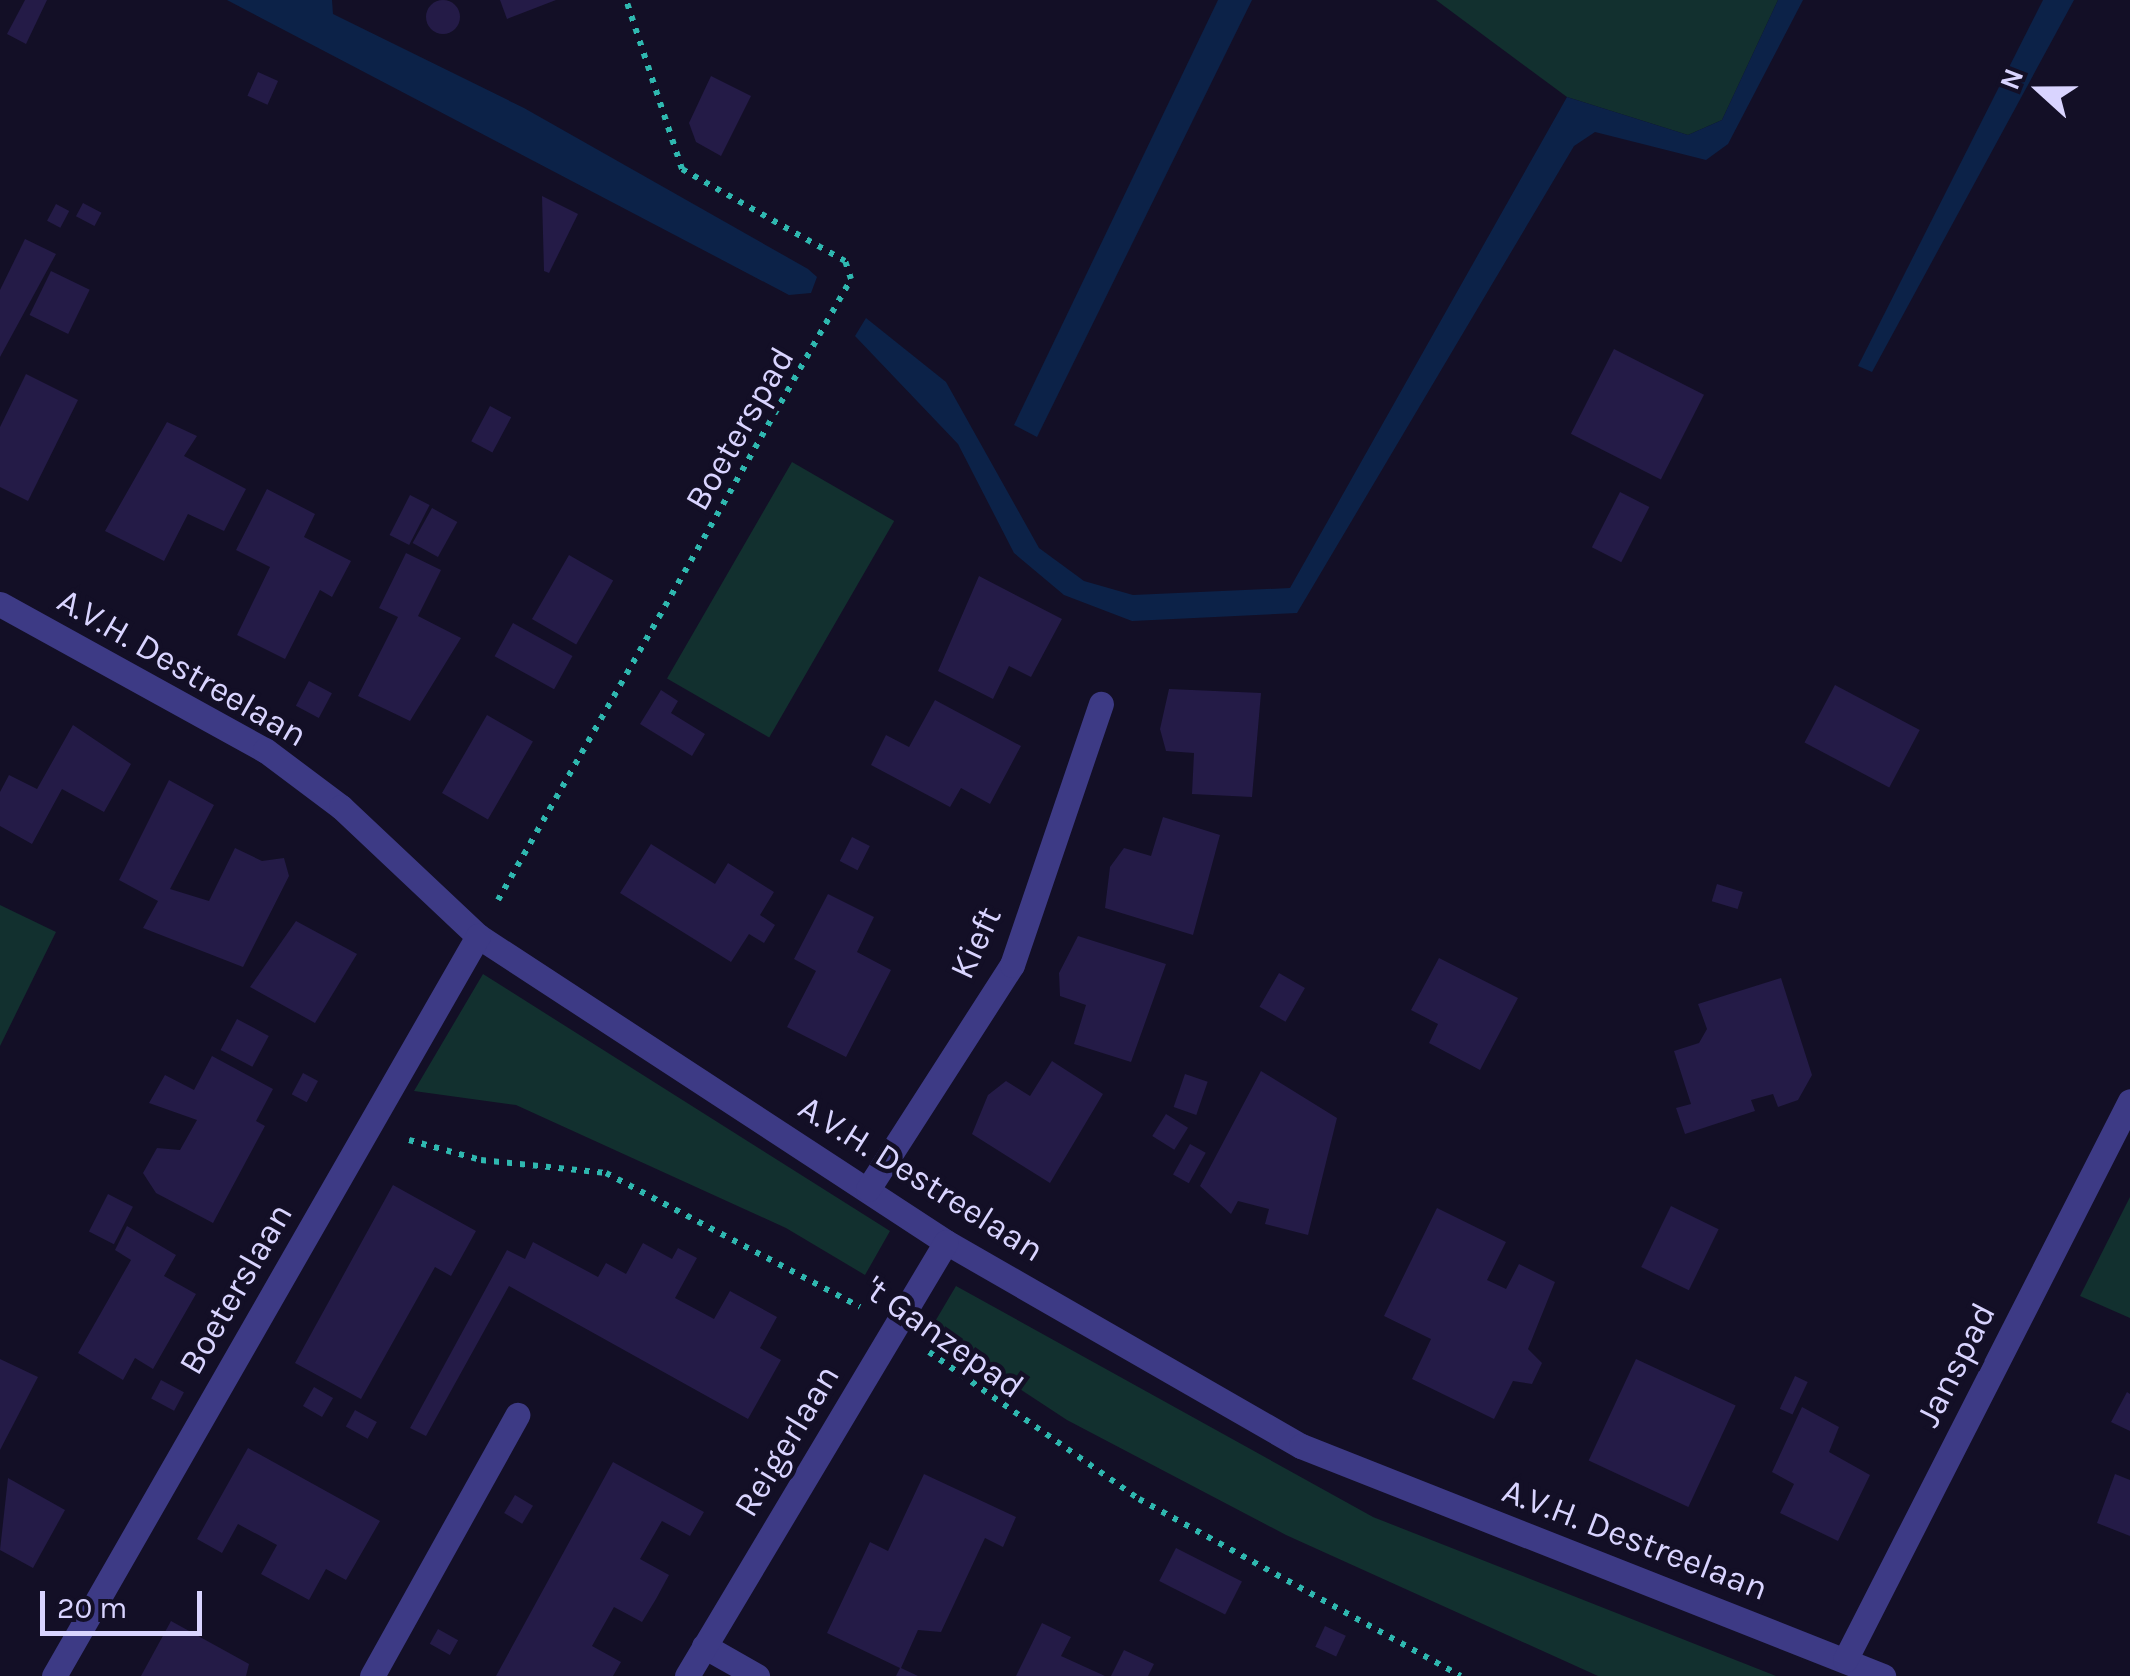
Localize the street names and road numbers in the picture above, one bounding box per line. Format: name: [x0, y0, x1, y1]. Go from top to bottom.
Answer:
street label: Boeterspad: [676, 340, 804, 518]
street label: A.V.H. Destreelaan: [50, 580, 314, 756]
street label: Kieft: [941, 900, 1011, 986]
street label: A.V.H. Destreelaan: [791, 1087, 1051, 1271]
street label: Boeterslaan: [170, 1196, 302, 1382]
street label: 't Ganzepad: [857, 1268, 1031, 1408]
street label: Janspad: [1907, 1296, 2005, 1434]
street label: Reigerlaan: [725, 1357, 849, 1525]
street label: A.V.H. Destreelaan: [1496, 1470, 1774, 1610]

